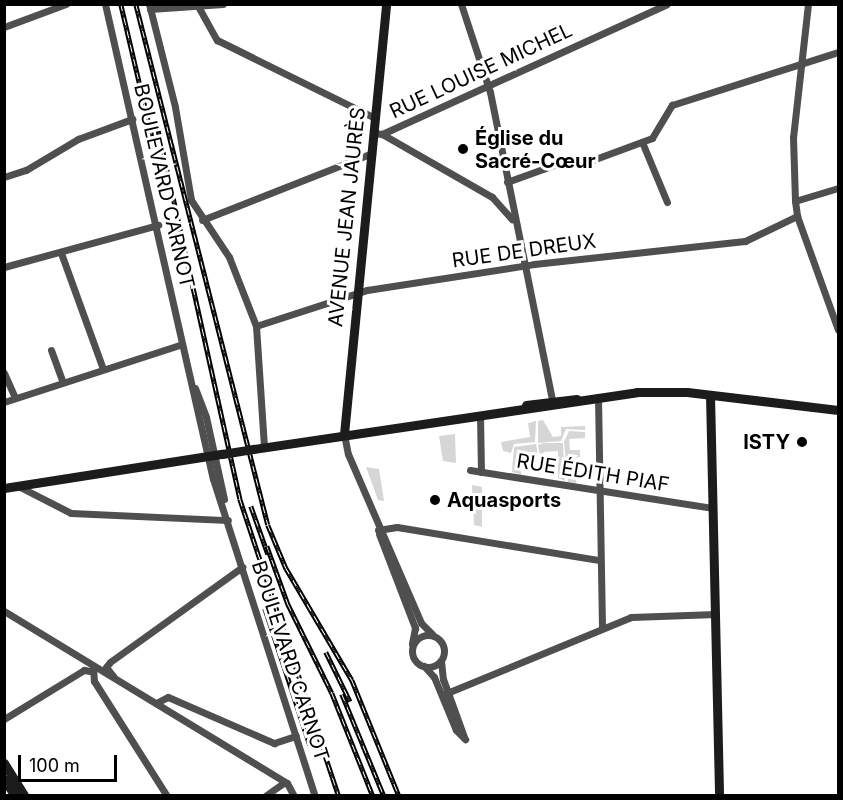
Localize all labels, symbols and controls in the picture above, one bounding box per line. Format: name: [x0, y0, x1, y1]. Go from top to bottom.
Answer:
street label: RUE LOUISE MICHEL: [386, 18, 576, 124]
street label: BOULEVARD CARNOT: [129, 81, 199, 291]
street label: AVENUE JEAN JAURÈS: [324, 106, 370, 328]
place label: Église du Sacré-Cœur: [475, 126, 596, 173]
marker: Église du Sacré-Cœur: [456, 142, 470, 156]
street label: RUE DE DREUX: [450, 229, 598, 273]
place label: ISTY: [743, 430, 790, 454]
marker: ISTY: [795, 435, 809, 449]
street label: RUE ÉDITH PIAF: [515, 449, 671, 497]
place label: Aquasports: [447, 488, 561, 512]
marker: Aquasports: [428, 493, 442, 507]
street label: BOULEVARD CARNOT: [246, 558, 334, 764]
scale bar: [21, 743, 120, 781]
text: 100 m: [29, 755, 80, 776]

